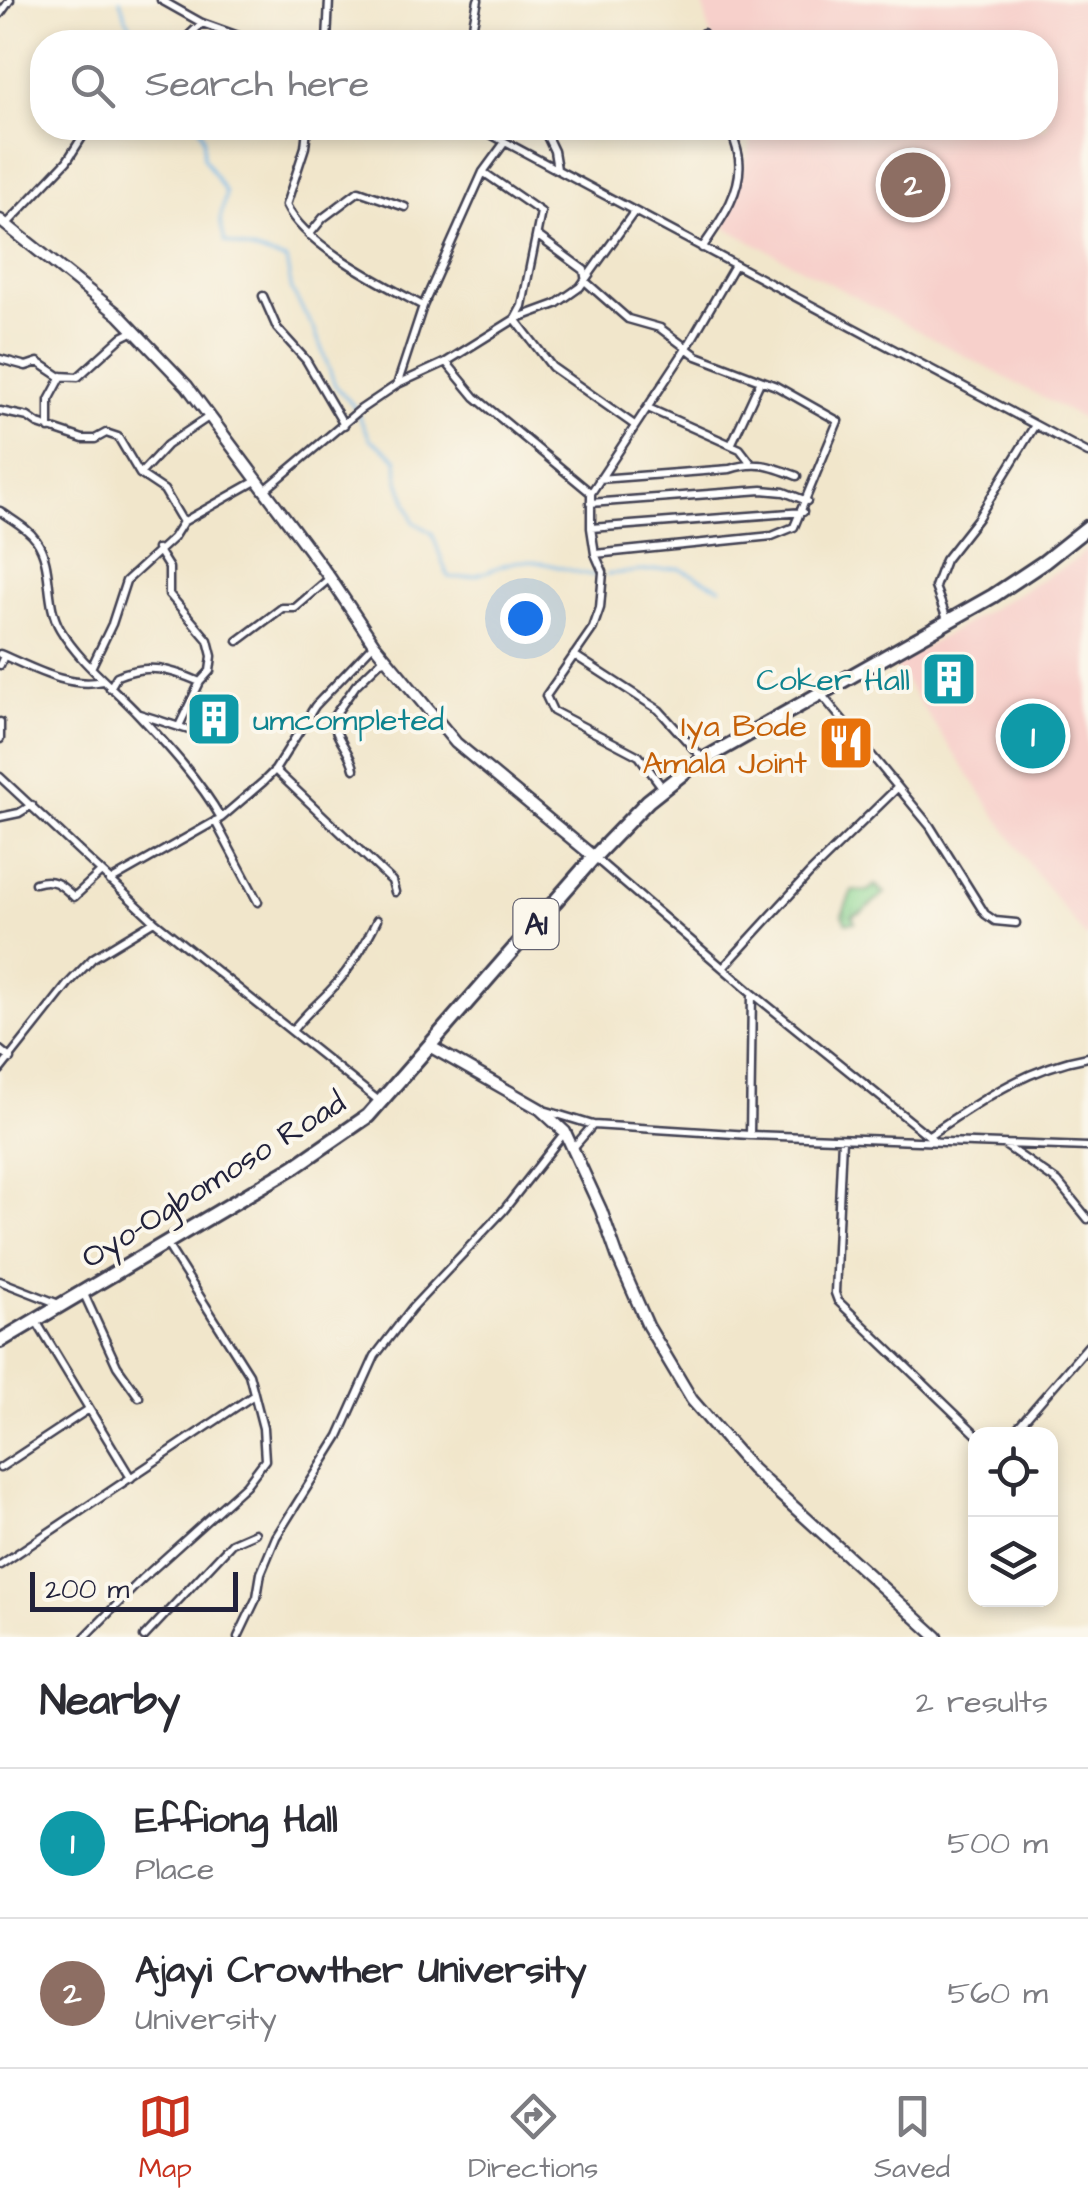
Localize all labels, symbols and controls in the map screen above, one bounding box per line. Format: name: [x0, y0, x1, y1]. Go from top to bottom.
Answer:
search box: [30, 30, 1058, 140]
icon: search: [65, 58, 120, 113]
text: Search here: [145, 59, 369, 111]
pin: 2: [880, 148, 946, 222]
your location: [500, 593, 551, 644]
building icon: Coker Hall: [919, 649, 979, 709]
place label: Coker Hall: [756, 658, 910, 703]
building icon: umcompleted: [184, 689, 244, 749]
place label: umcompleted: [253, 698, 444, 743]
pin: 1: [1000, 698, 1066, 774]
place label: Iya Bode Amala Joint: [642, 704, 807, 786]
restaurant icon: Iya Bode Amala Joint: [816, 713, 876, 773]
road number: A1: [514, 899, 558, 949]
street label: Oyo-Ogbomoso Road: [73, 1081, 355, 1280]
map controls: [968, 1427, 1058, 1607]
button: locate: [968, 1427, 1058, 1517]
button: layers: [968, 1517, 1058, 1607]
scale bar: [30, 1567, 238, 1612]
text: 200 m: [45, 1570, 129, 1609]
text: Nearby: [40, 1673, 180, 1731]
text: 2 results: [916, 1680, 1048, 1725]
text: Effiong Hall: [135, 1795, 338, 1847]
text: 1: [70, 1821, 75, 1866]
text: 500 m: [947, 1821, 1048, 1866]
text: Place: [135, 1847, 214, 1892]
text: Ajayi Crowther University: [135, 1945, 587, 1997]
text: 2: [63, 1971, 82, 2016]
text: 560 m: [947, 1971, 1048, 2016]
text: University: [135, 1997, 277, 2042]
tab: Map: [138, 2089, 193, 2188]
tab: Directions: [468, 2089, 598, 2188]
tab: Saved: [874, 2089, 950, 2188]

